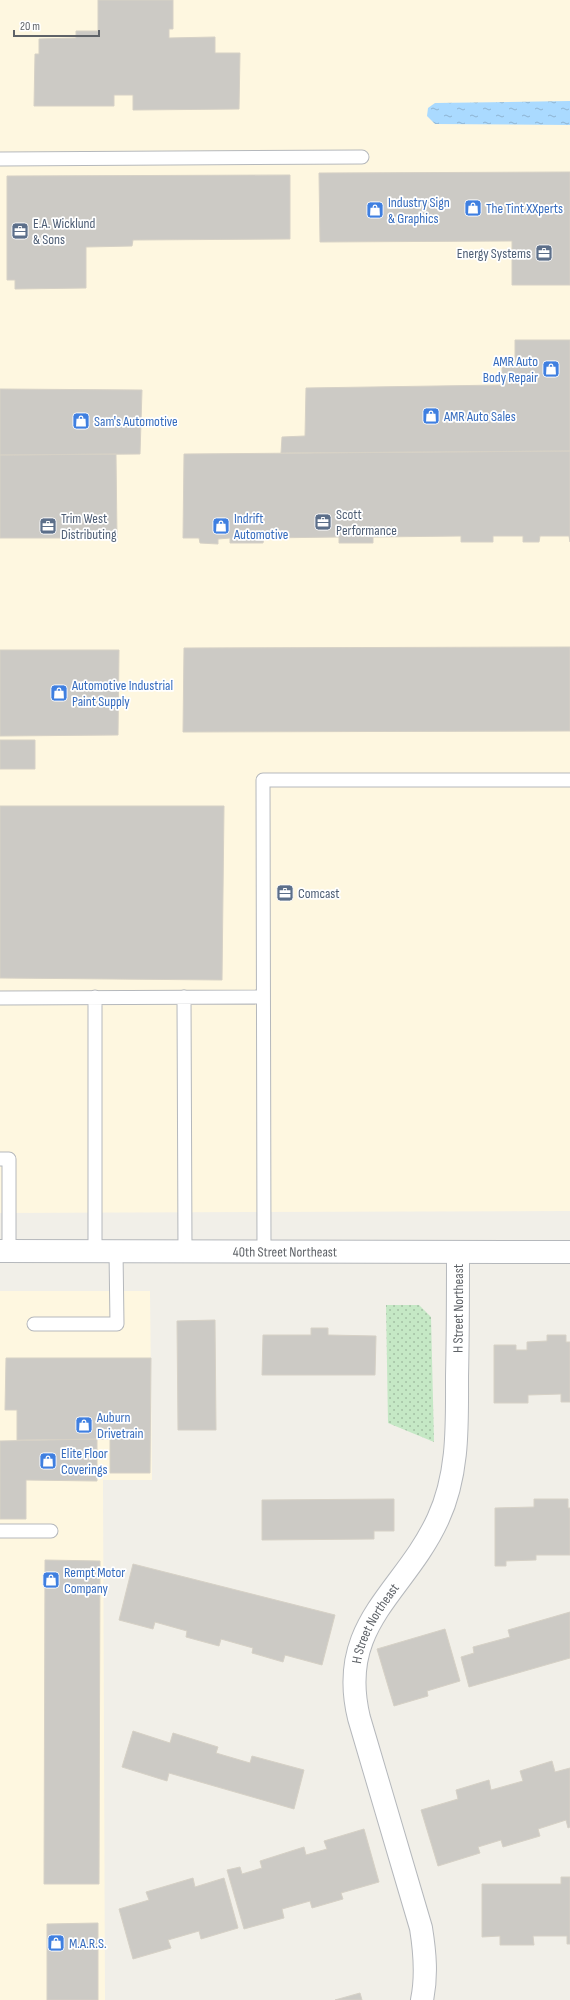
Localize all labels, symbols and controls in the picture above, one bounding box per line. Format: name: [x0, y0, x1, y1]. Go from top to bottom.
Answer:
scale bar: [14, 12, 99, 38]
text: 20 m: [20, 19, 40, 34]
place label: Industry Sign & Graphics: [388, 194, 450, 227]
shop icon: The Tint XXperts: [463, 198, 483, 218]
shop icon: Industry Sign & Graphics: [365, 200, 385, 220]
place label: The Tint XXperts: [486, 200, 563, 217]
place label: E.A. Wicklund & Sons: [33, 215, 96, 248]
office icon: E.A. Wicklund & Sons: [10, 221, 30, 241]
office icon: Energy Systems: [534, 243, 554, 263]
place label: Energy Systems: [457, 245, 531, 262]
place label: AMR Auto Body Repair: [483, 353, 538, 386]
shop icon: AMR Auto Body Repair: [541, 359, 561, 379]
shop icon: AMR Auto Sales: [421, 406, 441, 426]
place label: AMR Auto Sales: [443, 408, 516, 425]
shop icon: Sam's Automotive: [71, 411, 91, 431]
place label: Sam's Automotive: [94, 413, 178, 430]
place label: Scott Performance: [336, 506, 397, 539]
place label: Trim West Distributing: [61, 510, 117, 543]
place label: Indrift Automotive: [233, 510, 288, 543]
office icon: Scott Performance: [313, 512, 333, 532]
office icon: Trim West Distributing: [38, 516, 58, 536]
shop icon: Indrift Automotive: [211, 516, 231, 536]
place label: Automotive Industrial Paint Supply: [71, 677, 173, 710]
shop icon: Automotive Industrial Paint Supply: [49, 683, 69, 703]
office icon: Comcast: [275, 883, 295, 903]
place label: Comcast: [298, 885, 340, 902]
street label: 40th Street Northeast: [233, 1243, 337, 1260]
street label: H Street Northeast: [449, 1264, 466, 1353]
place label: Auburn Drivetrain: [96, 1409, 143, 1442]
shop icon: Auburn Drivetrain: [74, 1415, 94, 1435]
place label: Elite Floor Coverings: [61, 1445, 108, 1478]
shop icon: Elite Floor Coverings: [38, 1451, 58, 1471]
place label: Rempt Motor Company: [64, 1564, 125, 1597]
shop icon: Rempt Motor Company: [41, 1570, 61, 1590]
street label: H Street Northeast: [347, 1580, 402, 1665]
shop icon: M.A.R.S.: [46, 1933, 66, 1953]
place label: M.A.R.S.: [69, 1935, 107, 1952]

